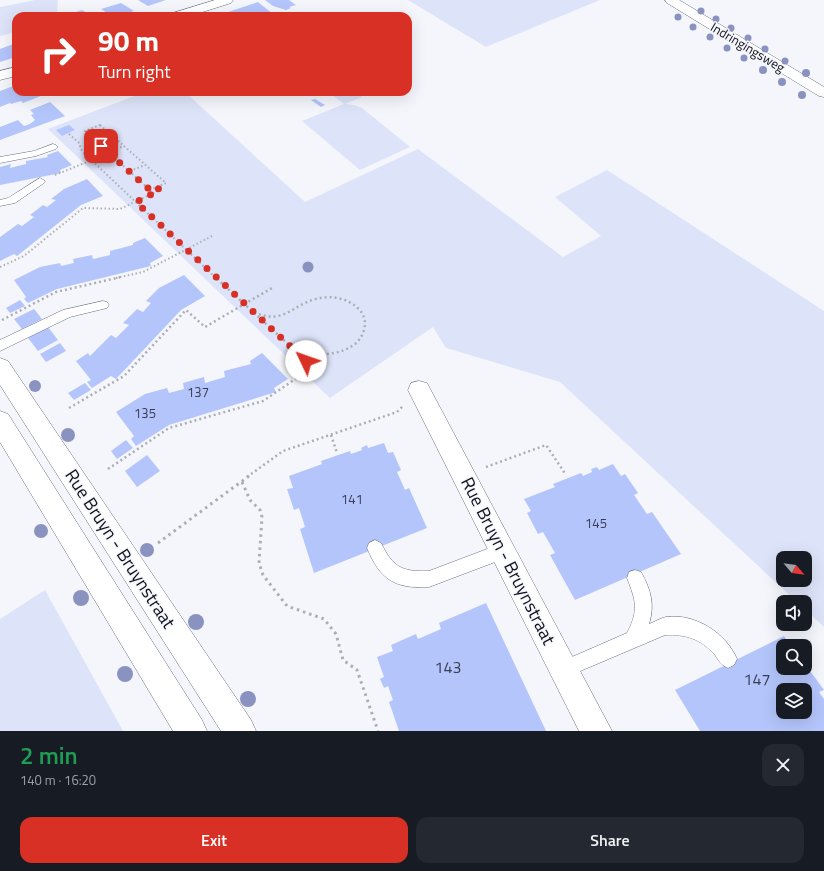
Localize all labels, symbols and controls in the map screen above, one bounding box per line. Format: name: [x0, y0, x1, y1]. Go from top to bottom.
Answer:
street label: Indringingsweg: [707, 17, 789, 77]
text: 90 m: [98, 19, 159, 62]
icon: right: [32, 28, 84, 80]
text: Turn right: [98, 58, 171, 85]
pin: [84, 129, 118, 163]
icon: arrive: [90, 135, 112, 157]
position arrow: [285, 340, 327, 382]
house number: 137: [187, 382, 209, 402]
house number: 135: [134, 403, 156, 423]
street label: Rue Bruyn - Bruynstraat: [59, 464, 183, 634]
street label: Rue Bruyn - Bruynstraat: [454, 472, 563, 650]
house number: 141: [341, 489, 363, 509]
house number: 145: [585, 513, 607, 533]
north arrow: [776, 551, 812, 587]
map controls: [776, 551, 812, 719]
button: sound: [776, 595, 812, 631]
button: search: [776, 639, 812, 675]
house number: 143: [435, 655, 461, 679]
house number: 147: [744, 667, 770, 691]
button: layers: [776, 683, 812, 719]
text: 2 min: [20, 737, 78, 773]
button: close: [762, 744, 804, 786]
text: 140 m · 16:20: [20, 770, 96, 790]
button: Exit: [20, 817, 408, 863]
button: Share: [416, 817, 804, 863]

